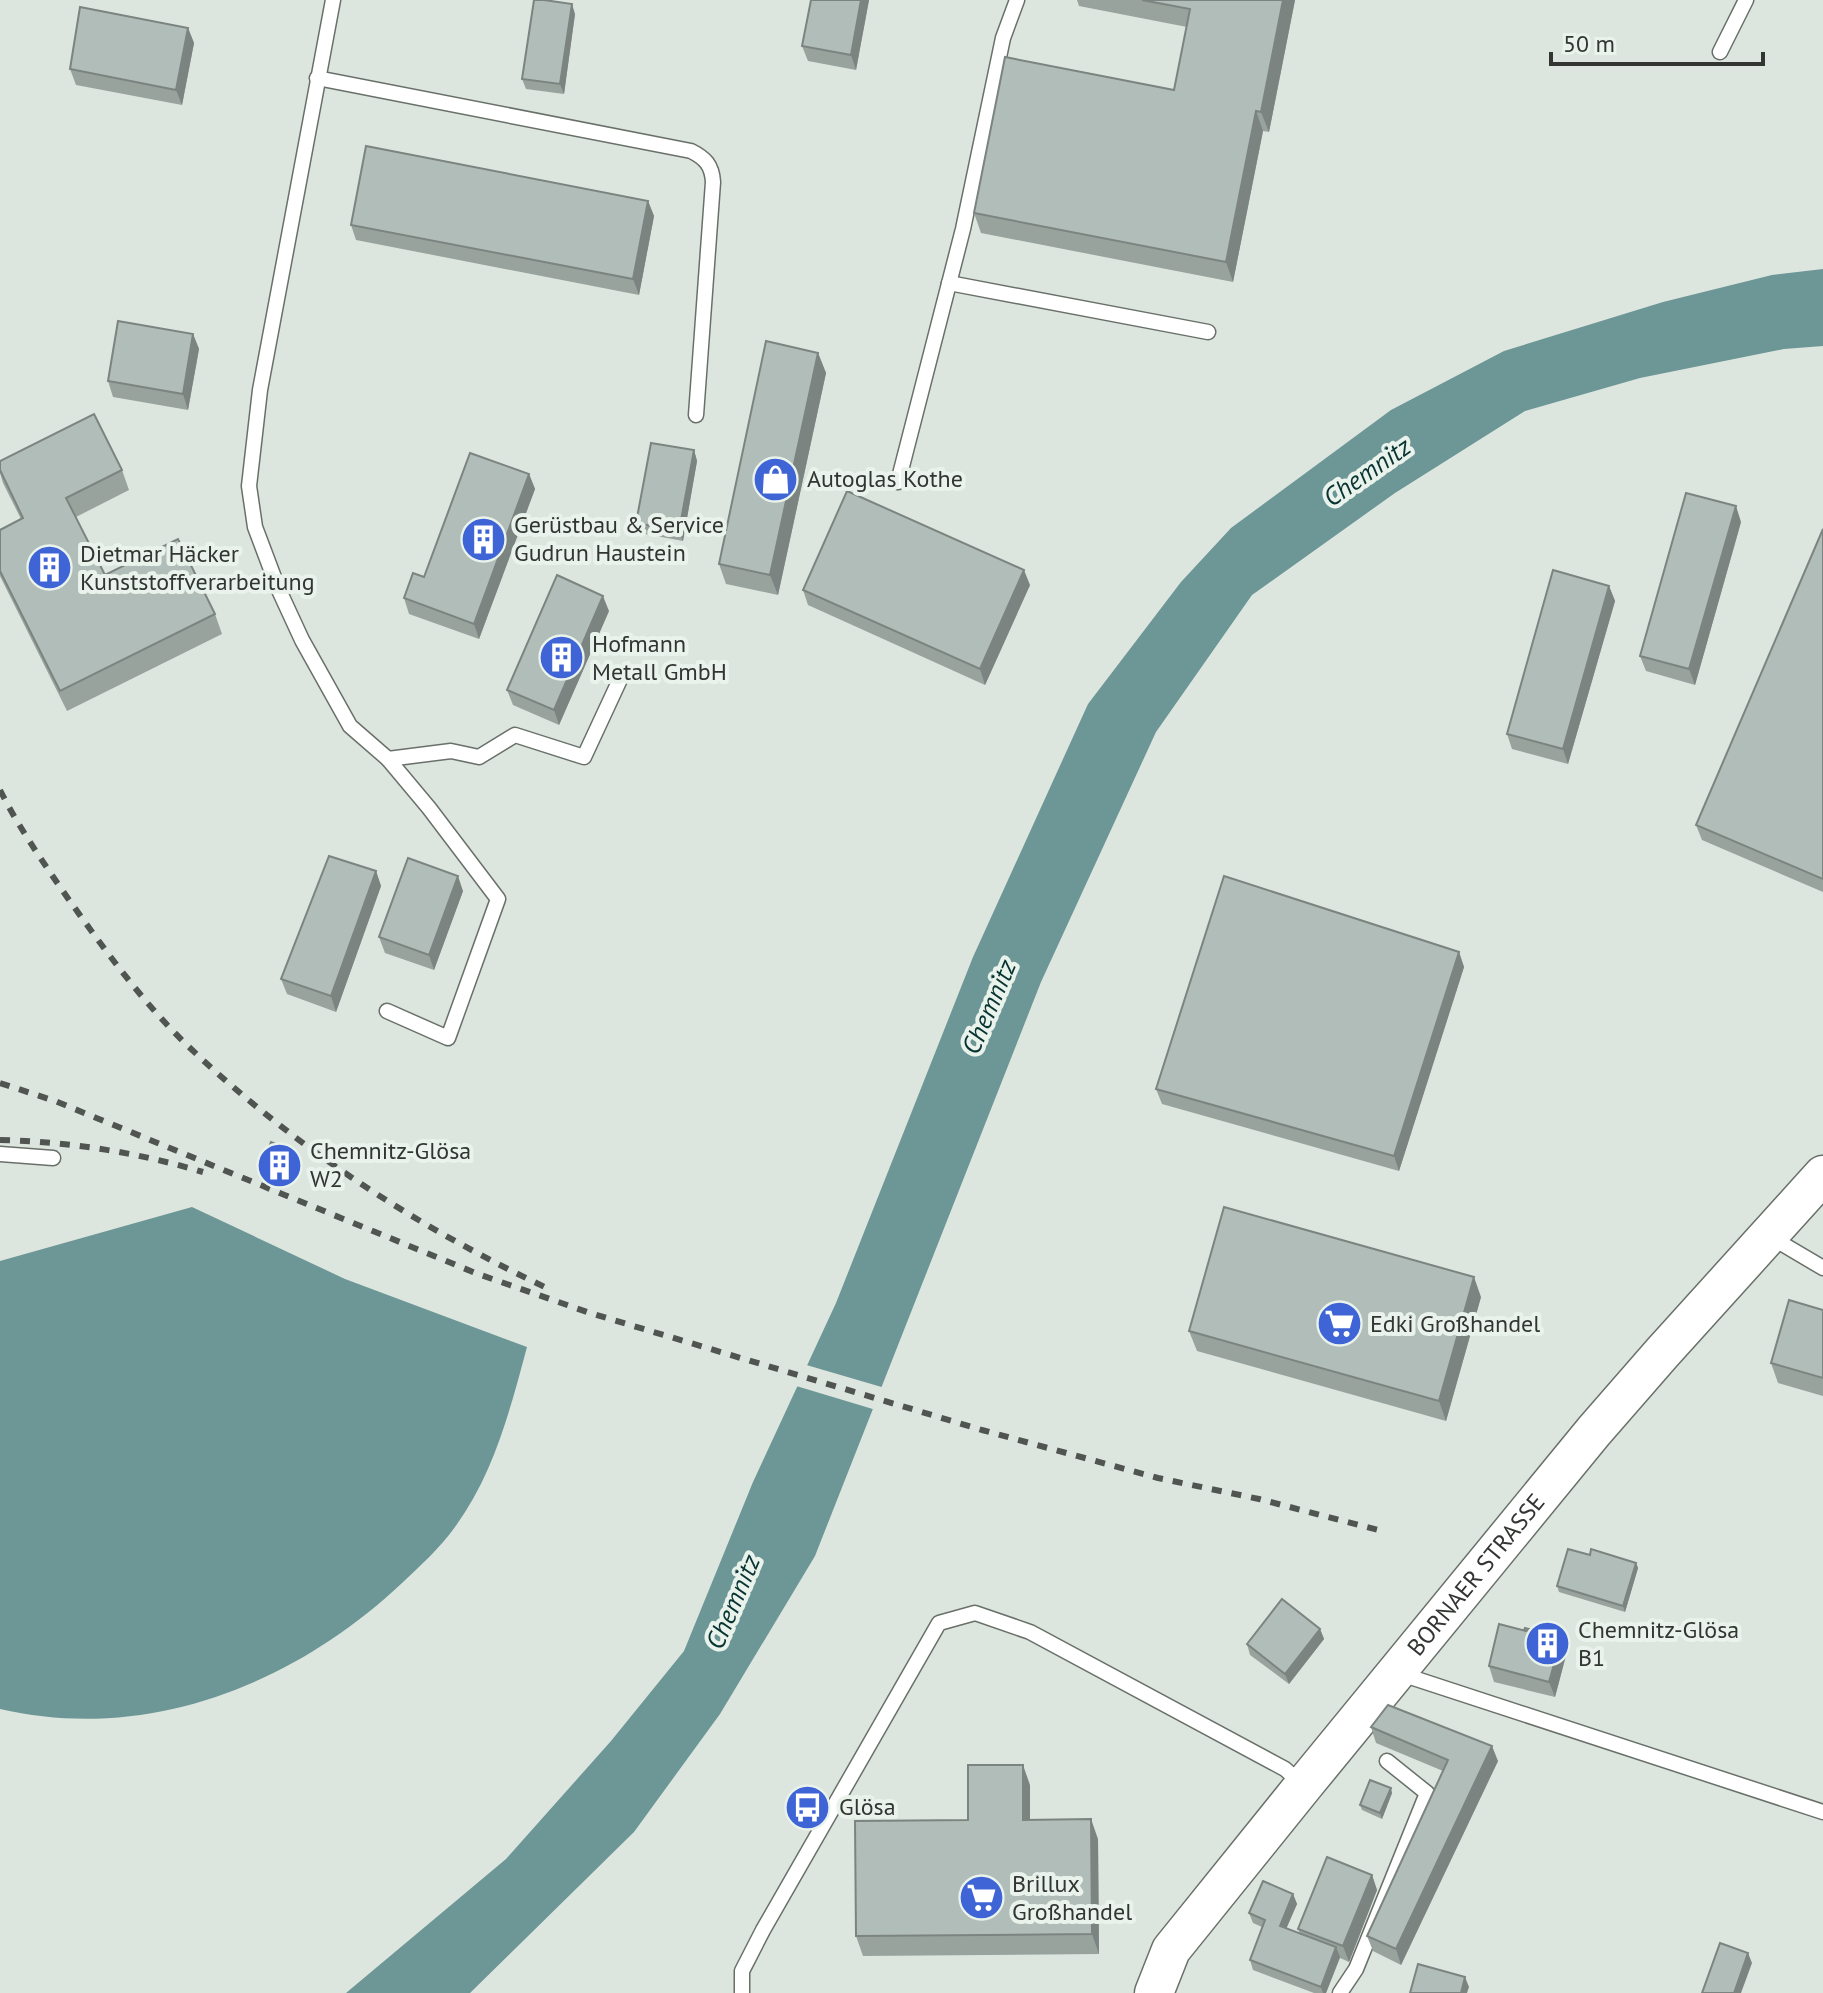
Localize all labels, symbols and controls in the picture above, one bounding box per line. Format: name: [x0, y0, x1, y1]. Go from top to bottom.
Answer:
scale bar: [1551, 16, 1763, 66]
text: 50 m: [1563, 28, 1615, 59]
water label: Chemnitz: [1317, 429, 1418, 514]
shop icon: Autoglas Kothe: [752, 455, 800, 503]
place label: Autoglas Kothe: [807, 463, 963, 494]
place label: Gerüstbau & Service Gudrun Haustein: [514, 509, 724, 568]
building icon: Gerüstbau & Service Gudrun Haustein: [459, 515, 507, 563]
place label: Dietmar Häcker Kunststoffverarbeitung: [80, 538, 315, 597]
building icon: Dietmar Häcker Kunststoffverarbeitung: [25, 544, 73, 592]
place label: Hofmann Metall GmbH: [592, 628, 727, 687]
building icon: Hofmann Metall GmbH: [537, 634, 585, 682]
water label: Chemnitz: [954, 954, 1023, 1059]
place label: Chemnitz-Glösa W2: [310, 1135, 471, 1194]
building icon: Chemnitz-Glösa W2: [255, 1141, 303, 1189]
supermarket icon: Edki Großhandel: [1315, 1300, 1363, 1348]
place label: Edki Großhandel: [1370, 1308, 1540, 1339]
street label: BORNAER STRASSE: [1400, 1487, 1551, 1662]
water label: Chemnitz: [698, 1549, 767, 1654]
place label: Chemnitz-Glösa B1: [1578, 1614, 1739, 1673]
building icon: Chemnitz-Glösa B1: [1523, 1620, 1571, 1668]
bus stop icon: Glösa: [784, 1783, 832, 1831]
place label: Glösa: [839, 1791, 896, 1822]
place label: Brillux Großhandel: [1012, 1868, 1132, 1927]
supermarket icon: Brillux Großhandel: [957, 1874, 1005, 1922]

